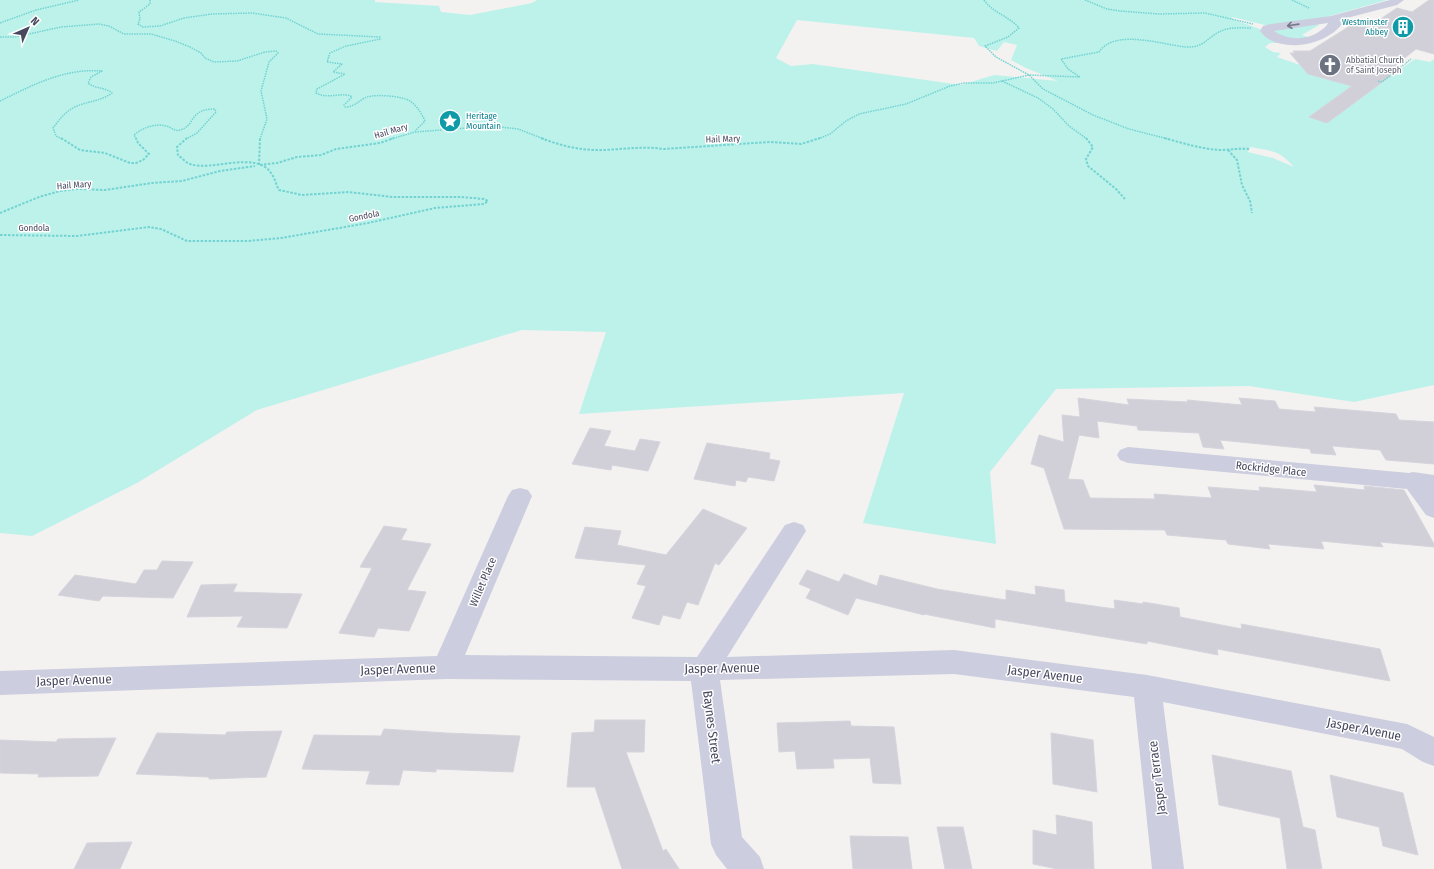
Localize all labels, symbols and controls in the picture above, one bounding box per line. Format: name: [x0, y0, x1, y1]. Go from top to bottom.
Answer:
north arrow: [8, 8, 48, 48]
text: N: [28, 14, 42, 28]
building icon: Westminster Abbey: [1390, 14, 1416, 40]
place label: Westminster Abbey: [1342, 17, 1389, 37]
one-way arrow: [1287, 21, 1300, 29]
church icon: Abbatial Church of Saint Joseph: [1317, 52, 1343, 78]
place label: Abbatial Church of Saint Joseph: [1346, 55, 1404, 75]
place icon: Heritage Mountain: [437, 108, 463, 134]
place label: Heritage Mountain: [466, 111, 501, 131]
street label: Hail Mary: [373, 121, 409, 141]
street label: Hail Mary: [706, 133, 740, 145]
street label: Hail Mary: [56, 179, 92, 191]
street label: Gondola: [348, 208, 381, 224]
street label: Gondola: [19, 223, 50, 233]
street label: Rockridge Place: [1235, 459, 1307, 479]
street label: Willet Place: [467, 555, 499, 609]
street label: Jasper Avenue: [360, 660, 436, 678]
street label: Jasper Avenue: [684, 660, 760, 676]
street label: Jasper Avenue: [1007, 662, 1083, 686]
street label: Jasper Avenue: [36, 671, 112, 689]
street label: Baynes Street: [700, 690, 724, 765]
street label: Jasper Avenue: [1326, 714, 1402, 744]
street label: Jasper Terrace: [1145, 740, 1169, 816]

